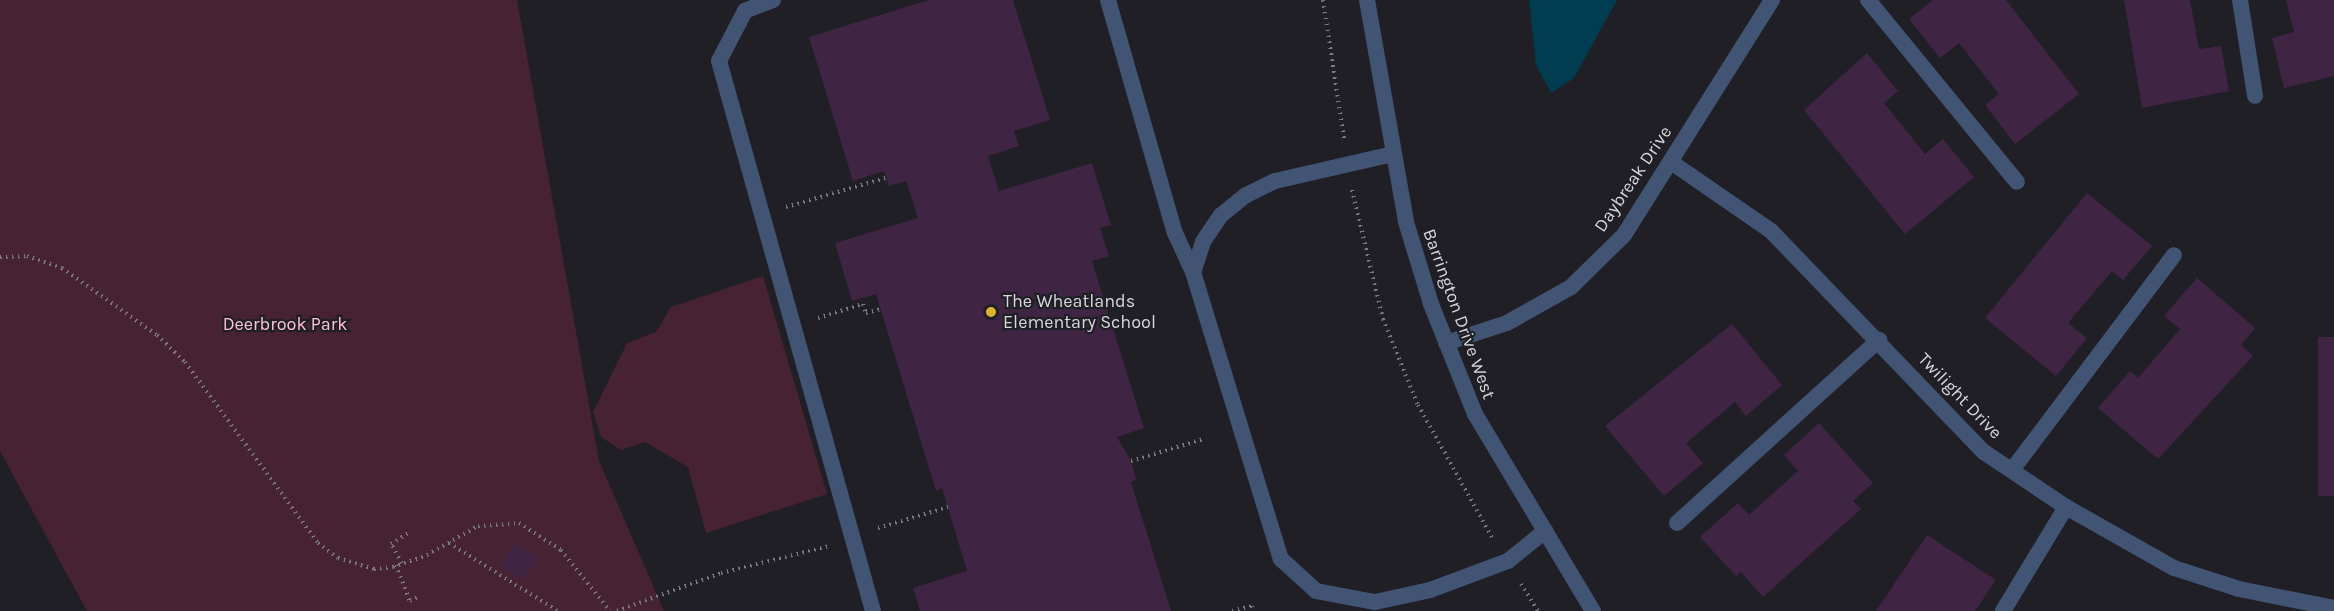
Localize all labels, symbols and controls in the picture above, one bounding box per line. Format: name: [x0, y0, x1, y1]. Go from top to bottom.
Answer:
street label: Daybreak Drive: [1590, 122, 1676, 236]
street label: Barrington Drive West: [1418, 226, 1500, 402]
place label: The Wheatlands Elementary School: [1003, 291, 1156, 334]
marker: The Wheatlands Elementary School: [984, 305, 998, 319]
park label: Deerbrook Park: [223, 313, 347, 335]
street label: Twilight Drive: [1914, 348, 2006, 444]

